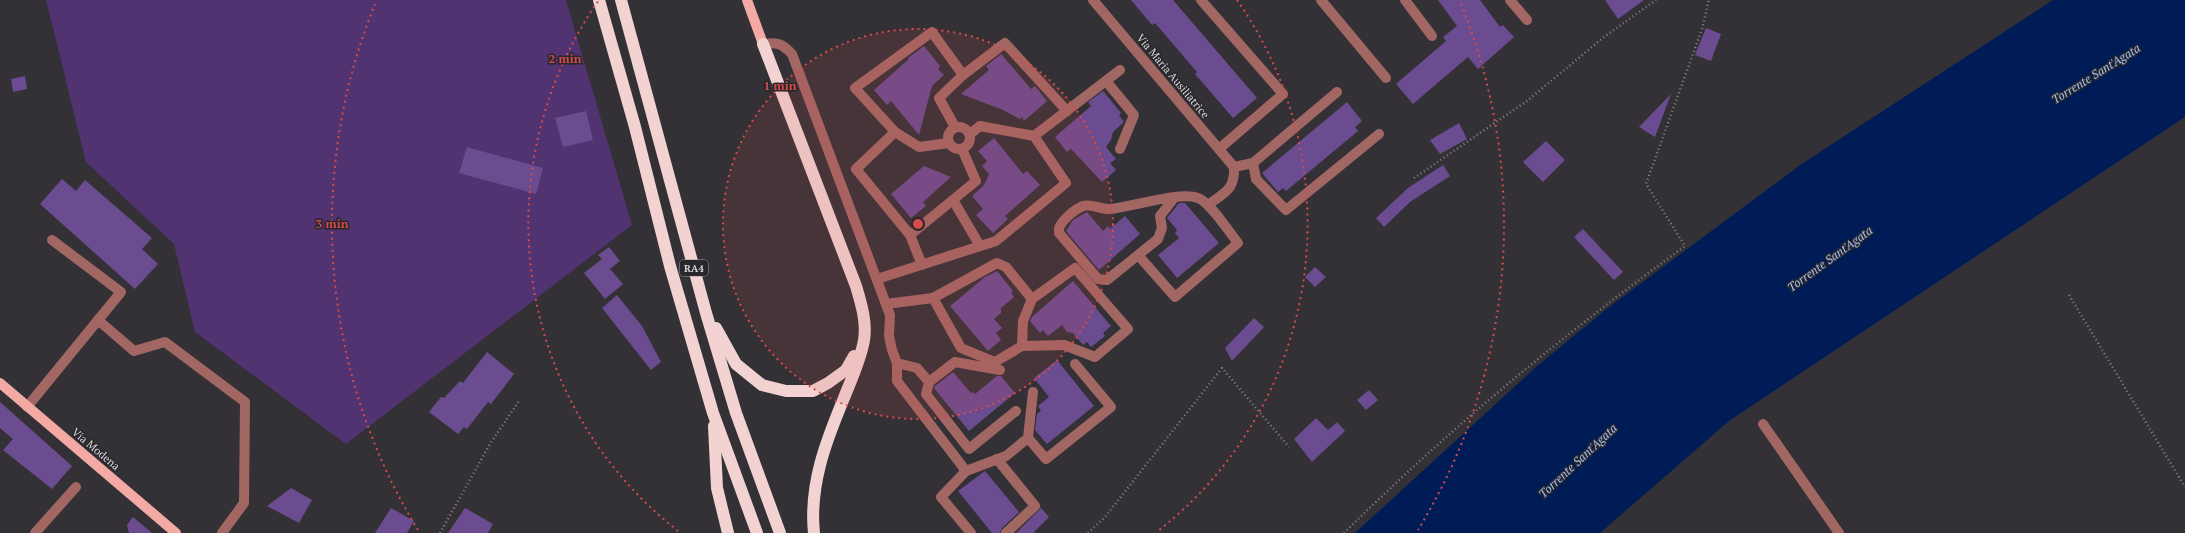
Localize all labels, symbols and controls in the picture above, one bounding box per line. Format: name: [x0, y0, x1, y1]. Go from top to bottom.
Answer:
street label: Via Maria Ausiliatrice: [1134, 31, 1213, 121]
water label: Torrente Sant'Agata: [2049, 40, 2143, 107]
text: 2 min: [549, 51, 582, 66]
text: 1 min: [764, 78, 797, 93]
text: 3 min: [316, 216, 349, 231]
centre of rings: [911, 217, 925, 231]
water label: Torrente Sant'Agata: [1784, 223, 1875, 295]
road number: RA4: [680, 260, 708, 276]
water label: Torrente Sant'Agata: [1535, 420, 1620, 501]
street label: Via Modena: [69, 425, 123, 473]

